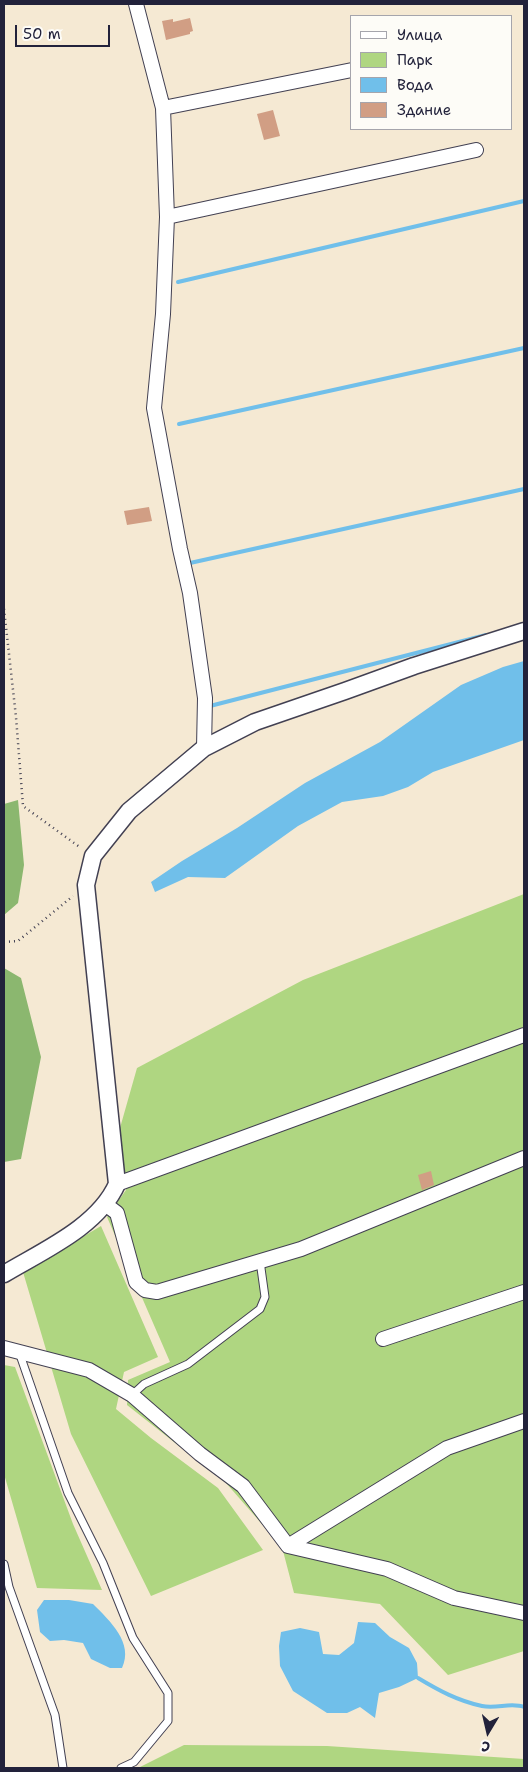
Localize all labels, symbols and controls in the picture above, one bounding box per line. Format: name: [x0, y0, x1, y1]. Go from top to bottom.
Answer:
scale bar: [18, 15, 112, 47]
legend: [350, 15, 513, 130]
text: 50 m: [23, 24, 61, 44]
text: Улица: [397, 25, 442, 45]
text: Парк: [397, 50, 433, 70]
text: Вода: [397, 75, 433, 95]
text: Здание: [397, 100, 451, 120]
north arrow: [463, 1707, 513, 1757]
text: С: [480, 1737, 491, 1756]

